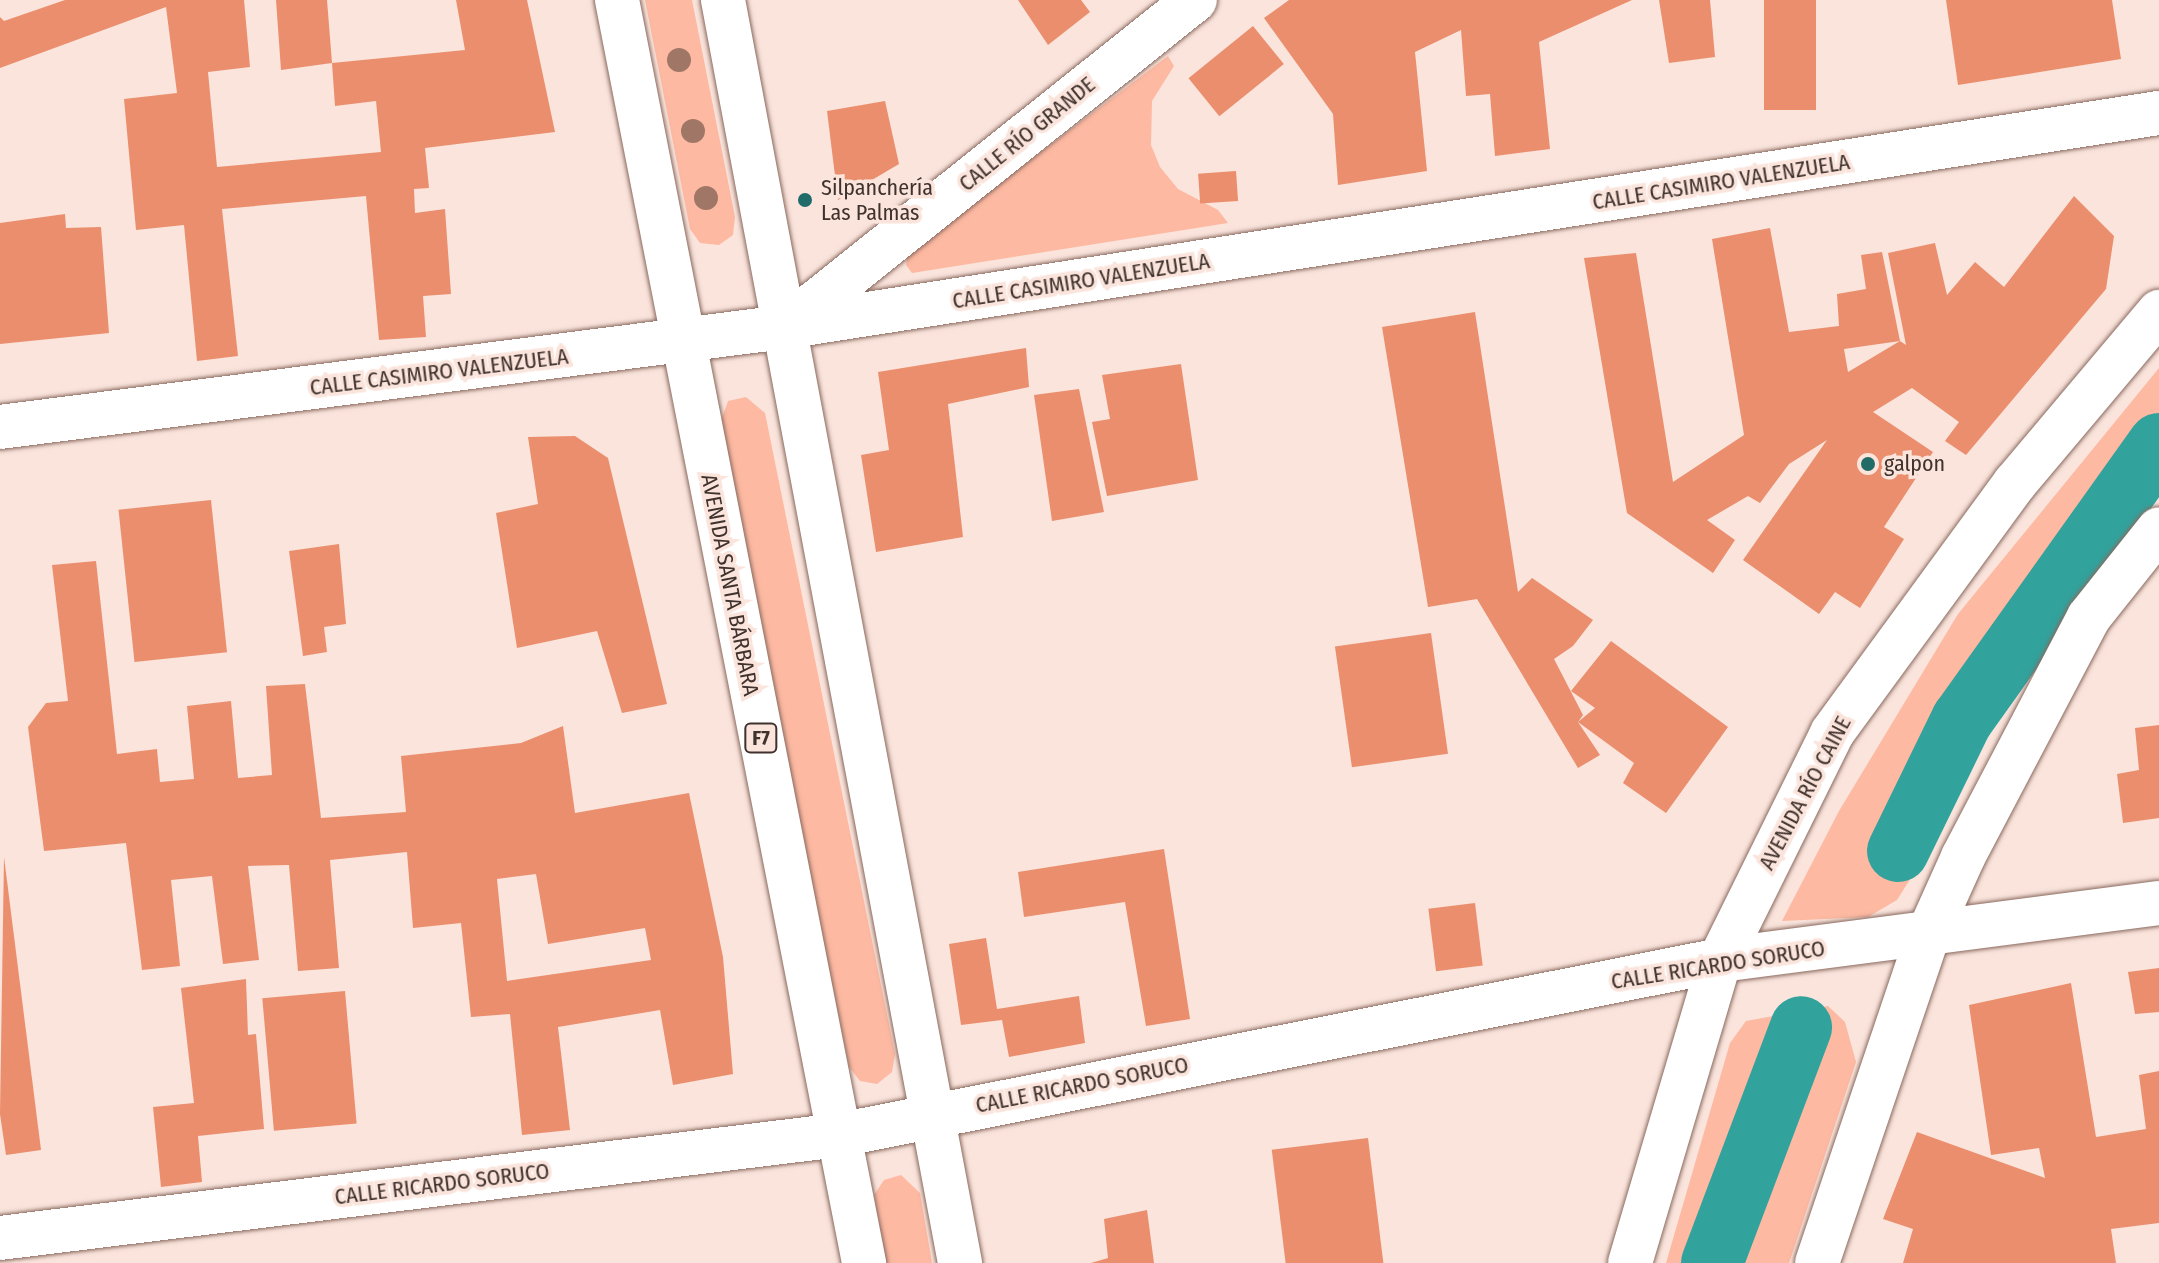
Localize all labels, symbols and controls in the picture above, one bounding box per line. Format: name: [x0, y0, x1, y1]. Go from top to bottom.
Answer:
street label: CALLE RÍO GRANDE: [954, 71, 1100, 197]
street label: CALLE CASIMIRO VALENZUELA: [1591, 149, 1851, 215]
place label: Silpanchería Las Palmas: [821, 174, 933, 226]
marker: Silpanchería Las Palmas: [796, 191, 814, 209]
street label: CALLE CASIMIRO VALENZUELA: [951, 248, 1211, 314]
street label: CALLE CASIMIRO VALENZUELA: [308, 343, 570, 401]
place label: galpon: [1884, 451, 1945, 477]
marker: galpon: [1859, 455, 1877, 473]
street label: AVENIDA SANTA BÁRBARA: [696, 472, 764, 698]
street label: AVENIDA RÍO CAINE: [1753, 712, 1857, 874]
road number: F7: [743, 722, 779, 754]
street label: CALLE RICARDO SORUCO: [1609, 935, 1827, 995]
street label: CALLE RICARDO SORUCO: [973, 1051, 1191, 1119]
street label: CALLE RICARDO SORUCO: [333, 1158, 551, 1210]

